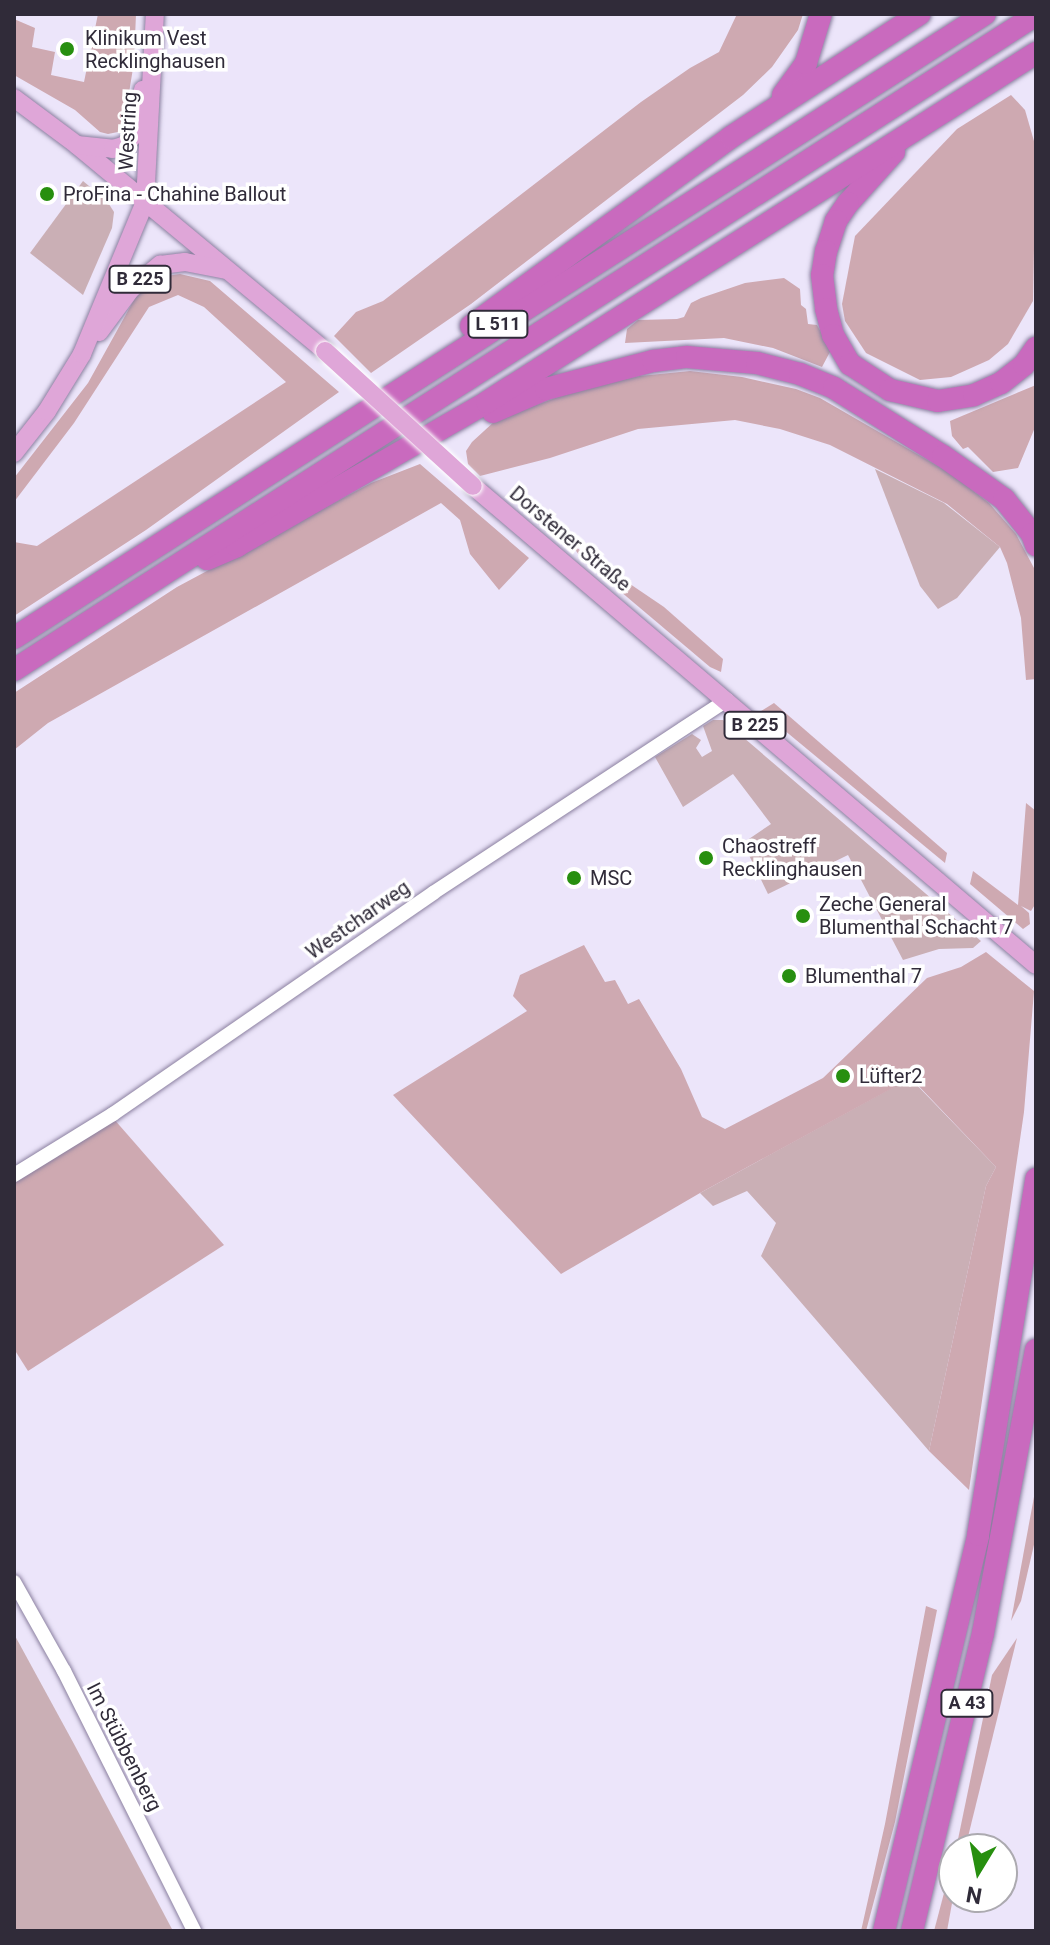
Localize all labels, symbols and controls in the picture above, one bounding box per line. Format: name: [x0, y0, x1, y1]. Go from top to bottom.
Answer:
place label: Klinikum Vest Recklinghausen: [85, 26, 225, 73]
marker: Klinikum Vest Recklinghausen: [56, 38, 78, 60]
street label: Westring: [114, 91, 142, 171]
place label: ProFina - Chahine Ballout: [63, 182, 286, 206]
marker: ProFina - Chahine Ballout: [38, 185, 56, 203]
road number: B 225: [108, 265, 172, 293]
road number: L 511: [466, 310, 530, 338]
street label: Dorstener Straße: [505, 481, 635, 597]
road number: B 225: [723, 711, 787, 739]
place label: Chaostreff Recklinghausen: [722, 834, 862, 881]
marker: Chaostreff Recklinghausen: [697, 849, 715, 867]
place label: MSC: [590, 866, 632, 890]
marker: MSC: [565, 869, 583, 887]
street label: Westcharweg: [302, 875, 414, 965]
place label: Zeche General Blumenthal Schacht 7: [819, 892, 1013, 939]
marker: Zeche General Blumenthal Schacht 7: [794, 907, 812, 925]
place label: Blumenthal 7: [805, 964, 922, 988]
marker: Blumenthal 7: [780, 967, 798, 985]
place label: Lüfter2: [859, 1064, 922, 1088]
marker: Lüfter2: [834, 1067, 852, 1085]
street label: Im Stübbenberg: [81, 1679, 167, 1815]
road number: A 43: [939, 1689, 995, 1717]
north arrow: [938, 1833, 1018, 1913]
text: N: [964, 1881, 984, 1909]

